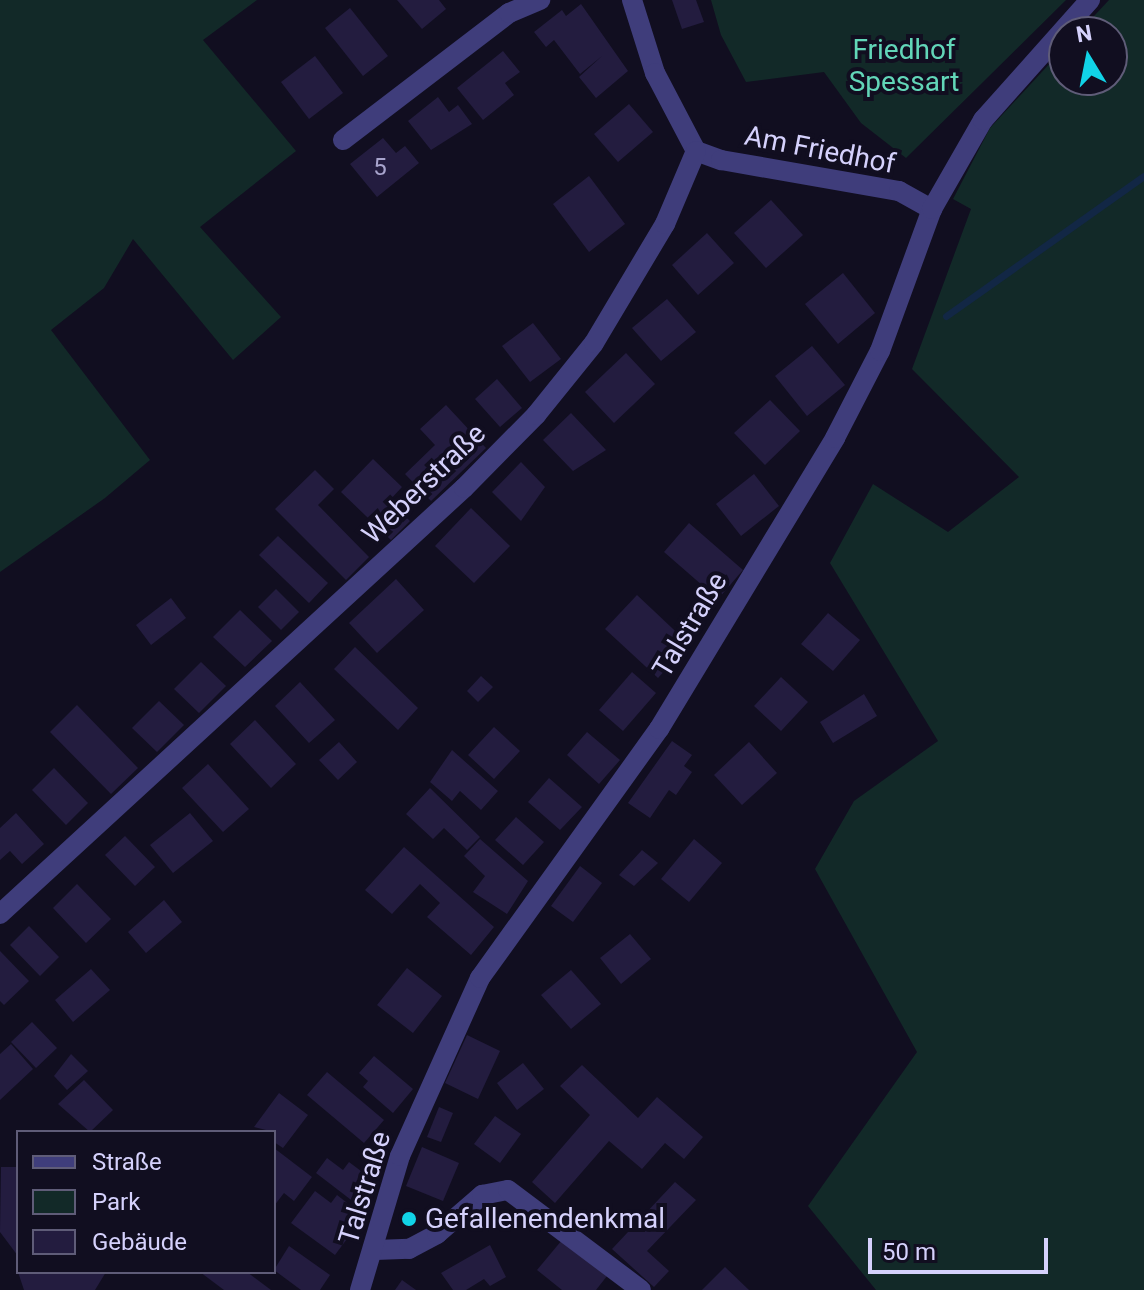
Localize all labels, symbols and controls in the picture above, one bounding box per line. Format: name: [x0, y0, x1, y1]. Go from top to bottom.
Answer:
north arrow: [1048, 16, 1128, 96]
text: N: [1074, 20, 1094, 48]
park label: Friedhof Spessart: [849, 33, 959, 99]
street label: Am Friedhof: [742, 119, 898, 181]
house number: 5: [373, 154, 387, 182]
street label: Weberstraße: [355, 417, 493, 551]
street label: Talstraße: [646, 566, 734, 684]
street label: Talstraße: [332, 1127, 398, 1249]
legend: [16, 1130, 276, 1274]
text: Straße: [92, 1148, 162, 1176]
text: Park: [92, 1188, 140, 1216]
place label: Gefallenendenkmal: [425, 1202, 665, 1236]
marker: Gefallenendenkmal: [400, 1210, 418, 1228]
scale bar: [872, 1222, 1052, 1272]
text: Gebäude: [92, 1228, 187, 1256]
text: 50 m: [882, 1238, 936, 1266]

